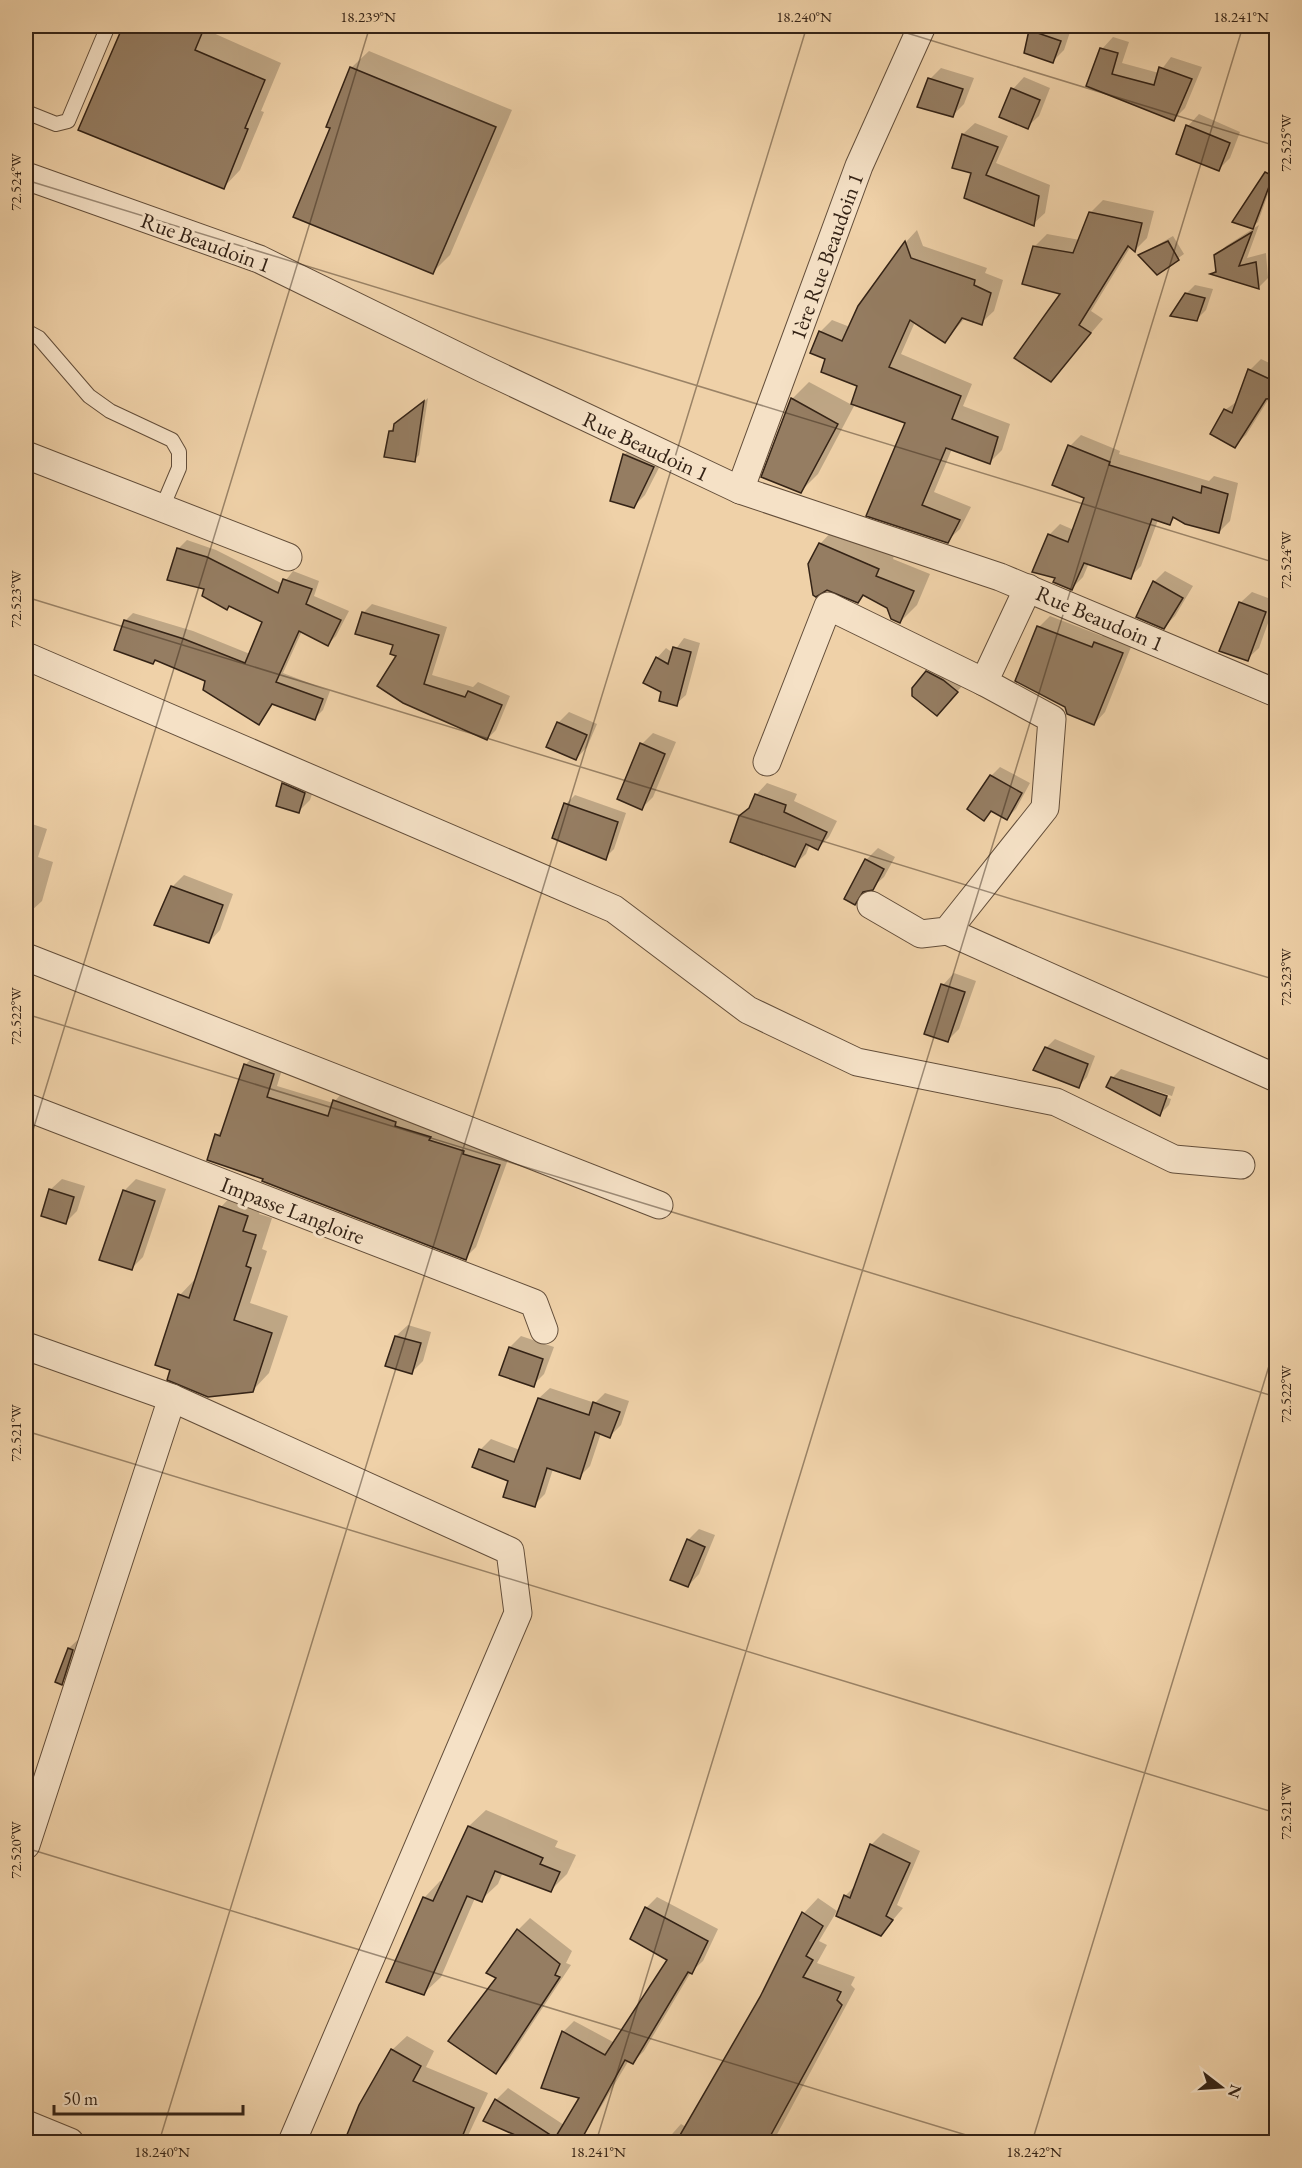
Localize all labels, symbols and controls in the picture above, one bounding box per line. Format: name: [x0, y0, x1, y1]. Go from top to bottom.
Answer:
text: 18.239°N: [340, 7, 396, 26]
text: 18.240°N: [776, 7, 832, 26]
text: 18.241°N: [1213, 7, 1269, 26]
text: 72.525°W: [1276, 114, 1295, 172]
text: 72.524°W: [6, 153, 25, 211]
street label: 1ère Rue Beaudoin 1: [783, 169, 870, 344]
street label: Rue Beaudoin 1: [137, 206, 275, 279]
street label: Rue Beaudoin 1: [578, 405, 714, 488]
text: 72.524°W: [1276, 531, 1295, 589]
text: 72.523°W: [6, 570, 25, 628]
street label: Rue Beaudoin 1: [1031, 579, 1168, 658]
text: 72.523°W: [1276, 948, 1295, 1006]
text: 72.522°W: [6, 987, 25, 1045]
street label: Impasse Langloire: [217, 1170, 369, 1251]
text: 72.522°W: [1276, 1365, 1295, 1423]
text: 72.521°W: [6, 1404, 25, 1462]
text: 72.521°W: [1276, 1782, 1295, 1840]
text: 72.520°W: [6, 1821, 25, 1879]
north arrow: [1191, 2057, 1251, 2117]
scale bar: [54, 2078, 243, 2116]
text: N: [1223, 2082, 1247, 2101]
text: 50 m: [63, 2087, 98, 2110]
text: 18.240°N: [134, 2142, 190, 2161]
text: 18.241°N: [570, 2142, 626, 2161]
text: 18.242°N: [1006, 2142, 1062, 2161]

